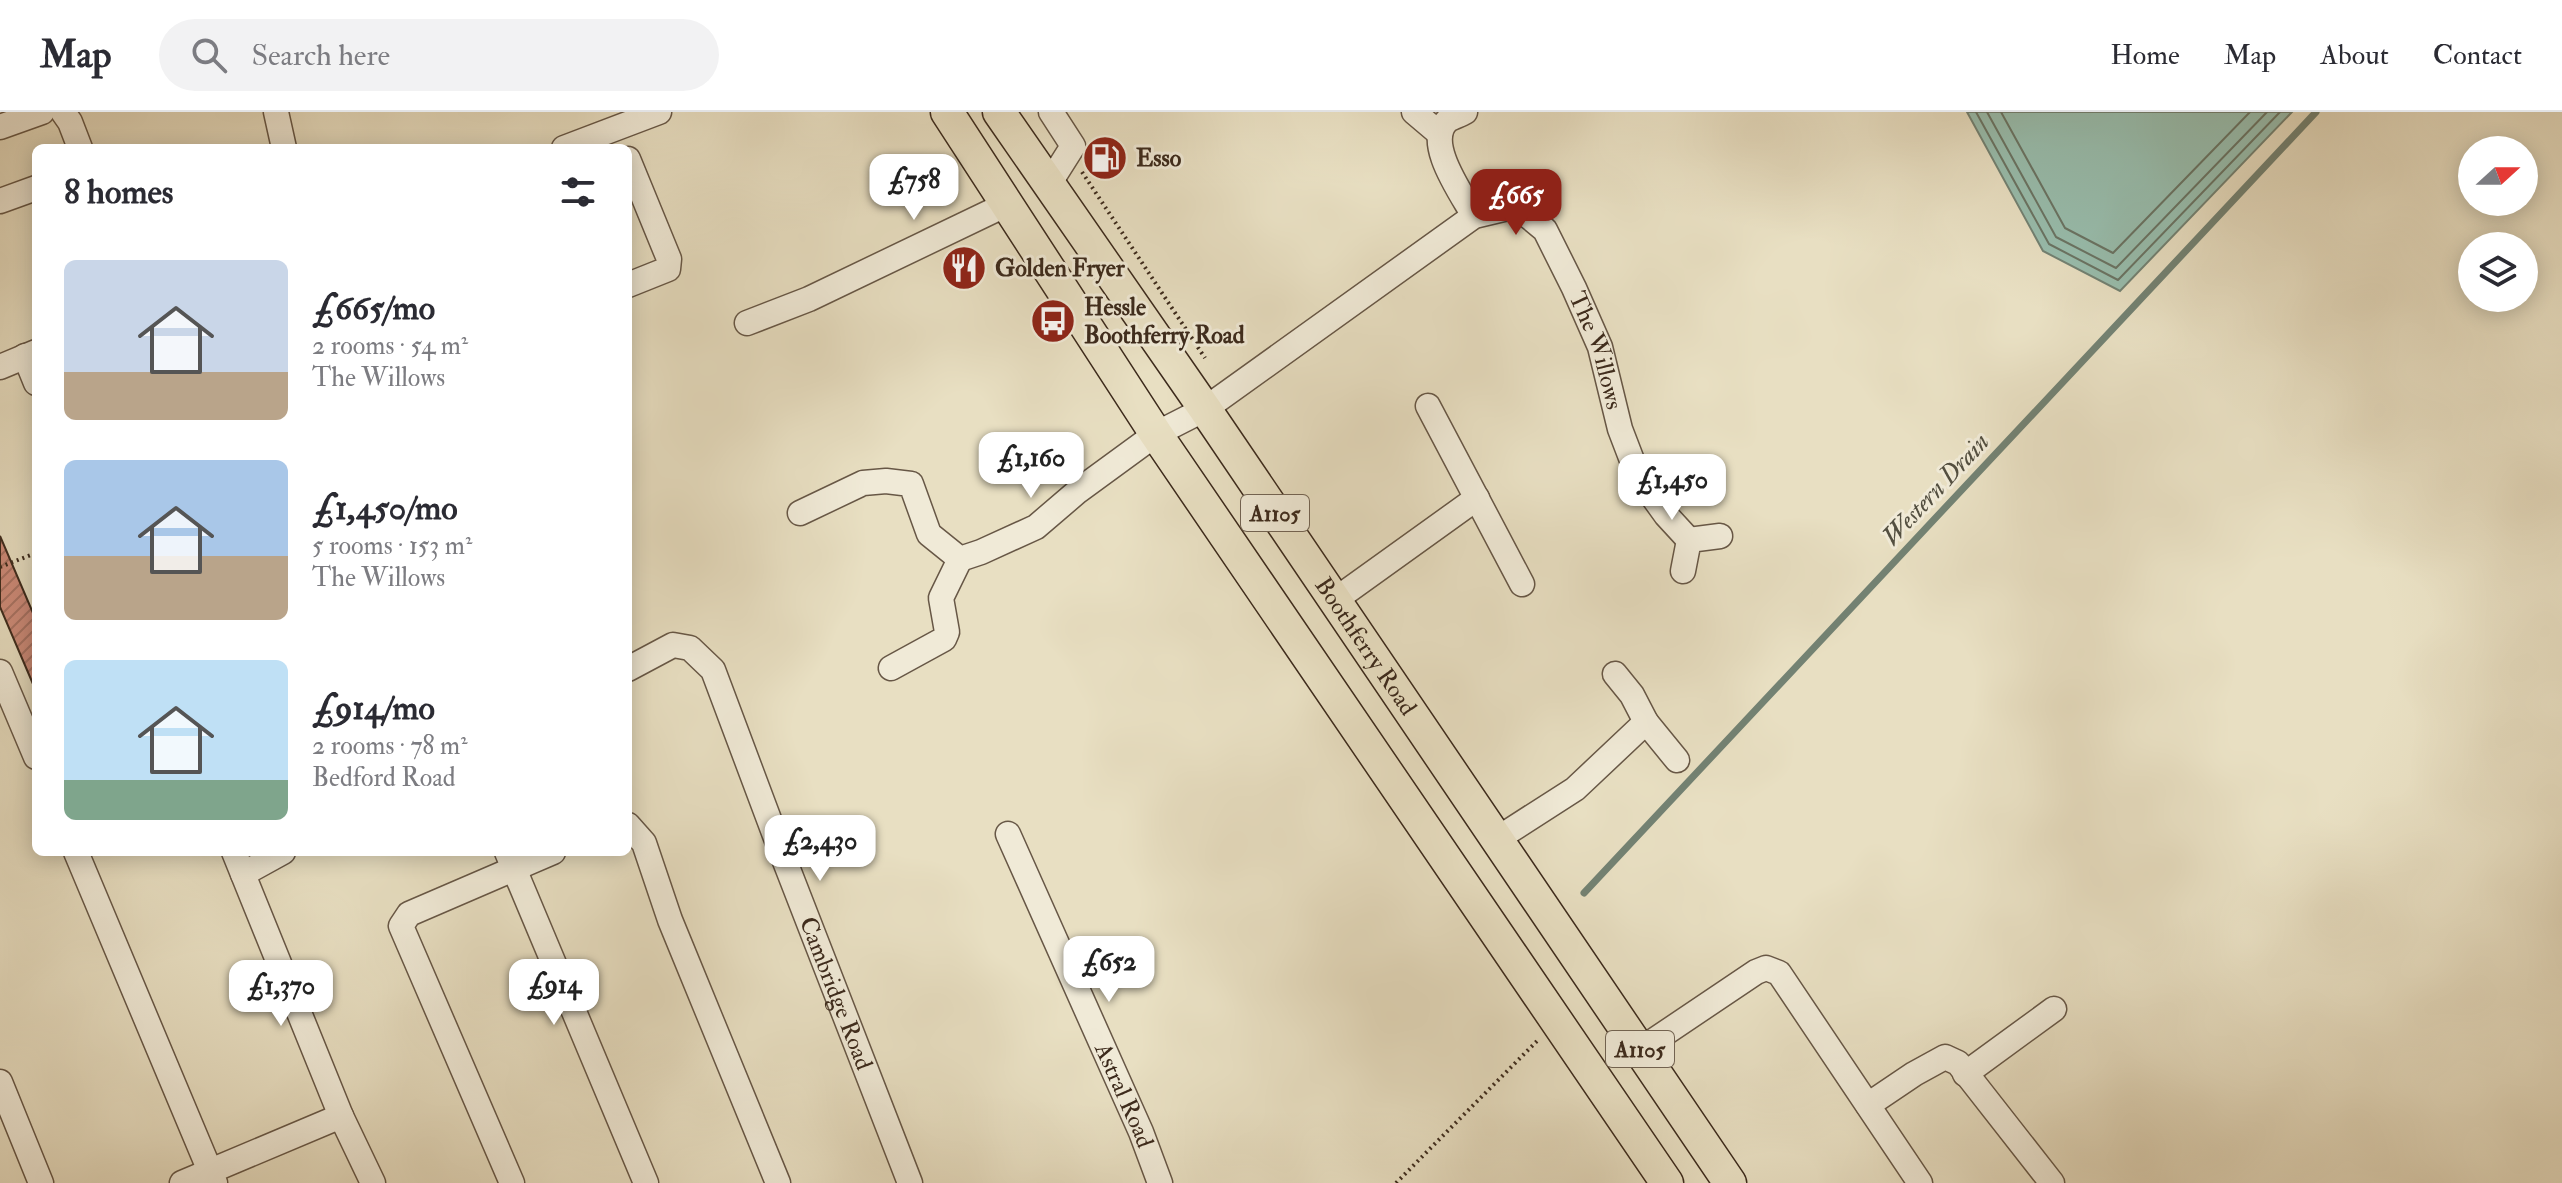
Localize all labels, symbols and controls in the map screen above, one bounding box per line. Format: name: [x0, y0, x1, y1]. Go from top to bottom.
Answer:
search box: [159, 19, 719, 91]
text: Map: [40, 31, 111, 79]
icon: search: [187, 33, 231, 77]
text: Search here: [251, 37, 390, 74]
text: Home: [2110, 38, 2180, 73]
text: Map: [2224, 38, 2276, 73]
text: About: [2320, 38, 2389, 73]
text: Contact: [2433, 38, 2522, 73]
fuel station icon: Esso: [1081, 134, 1129, 182]
north arrow: [2458, 136, 2538, 216]
map controls: [2458, 136, 2538, 312]
place label: Esso: [1136, 143, 1182, 174]
pin: £758: [867, 154, 961, 222]
text: £758: [887, 164, 941, 196]
pin: £665: [1469, 169, 1563, 237]
icon: filters: [556, 170, 600, 214]
text: 8 homes: [64, 171, 173, 214]
text: £665: [1488, 179, 1544, 211]
button: layers: [2458, 232, 2538, 312]
restaurant icon: Golden Fryer: [940, 244, 988, 292]
place label: Golden Fryer: [995, 253, 1126, 284]
text: £665/mo: [312, 287, 435, 330]
street label: The Willows: [1561, 287, 1630, 413]
icon: home: [128, 292, 224, 388]
place label: Hessle Boothferry Road: [1084, 292, 1245, 351]
bus stop icon: Hessle Boothferry Road: [1029, 297, 1077, 345]
text: 2 rooms · 54 m²: [312, 330, 468, 362]
text: The Willows: [312, 362, 445, 394]
water label: Western Drain: [1875, 426, 1996, 553]
pin: £1,160: [966, 432, 1096, 500]
text: £1,160: [997, 442, 1065, 474]
pin: £1,450: [1607, 454, 1737, 522]
text: £1,450: [1636, 464, 1708, 496]
text: £1,450/mo: [312, 487, 458, 530]
icon: home: [128, 492, 224, 588]
road number: A1105: [1241, 495, 1309, 531]
text: 5 rooms · 153 m²: [312, 530, 472, 562]
text: The Willows: [312, 562, 445, 594]
street label: Boothferry Road: [1308, 571, 1423, 722]
text: £914/mo: [312, 687, 435, 730]
icon: home: [128, 692, 224, 788]
text: 2 rooms · 78 m²: [312, 730, 468, 762]
text: Bedford Road: [312, 762, 456, 794]
pin: £2,430: [755, 815, 885, 883]
text: £2,430: [783, 825, 857, 857]
street label: Cambridge Road: [792, 912, 880, 1075]
pin: £652: [1062, 936, 1156, 1004]
text: £652: [1081, 946, 1137, 978]
pin: £914: [507, 959, 601, 1027]
pin: £1,370: [216, 960, 346, 1028]
text: £914: [527, 969, 581, 1001]
text: £1,370: [247, 970, 315, 1002]
road number: A1105: [1606, 1031, 1674, 1067]
street label: Astral Road: [1087, 1037, 1161, 1152]

